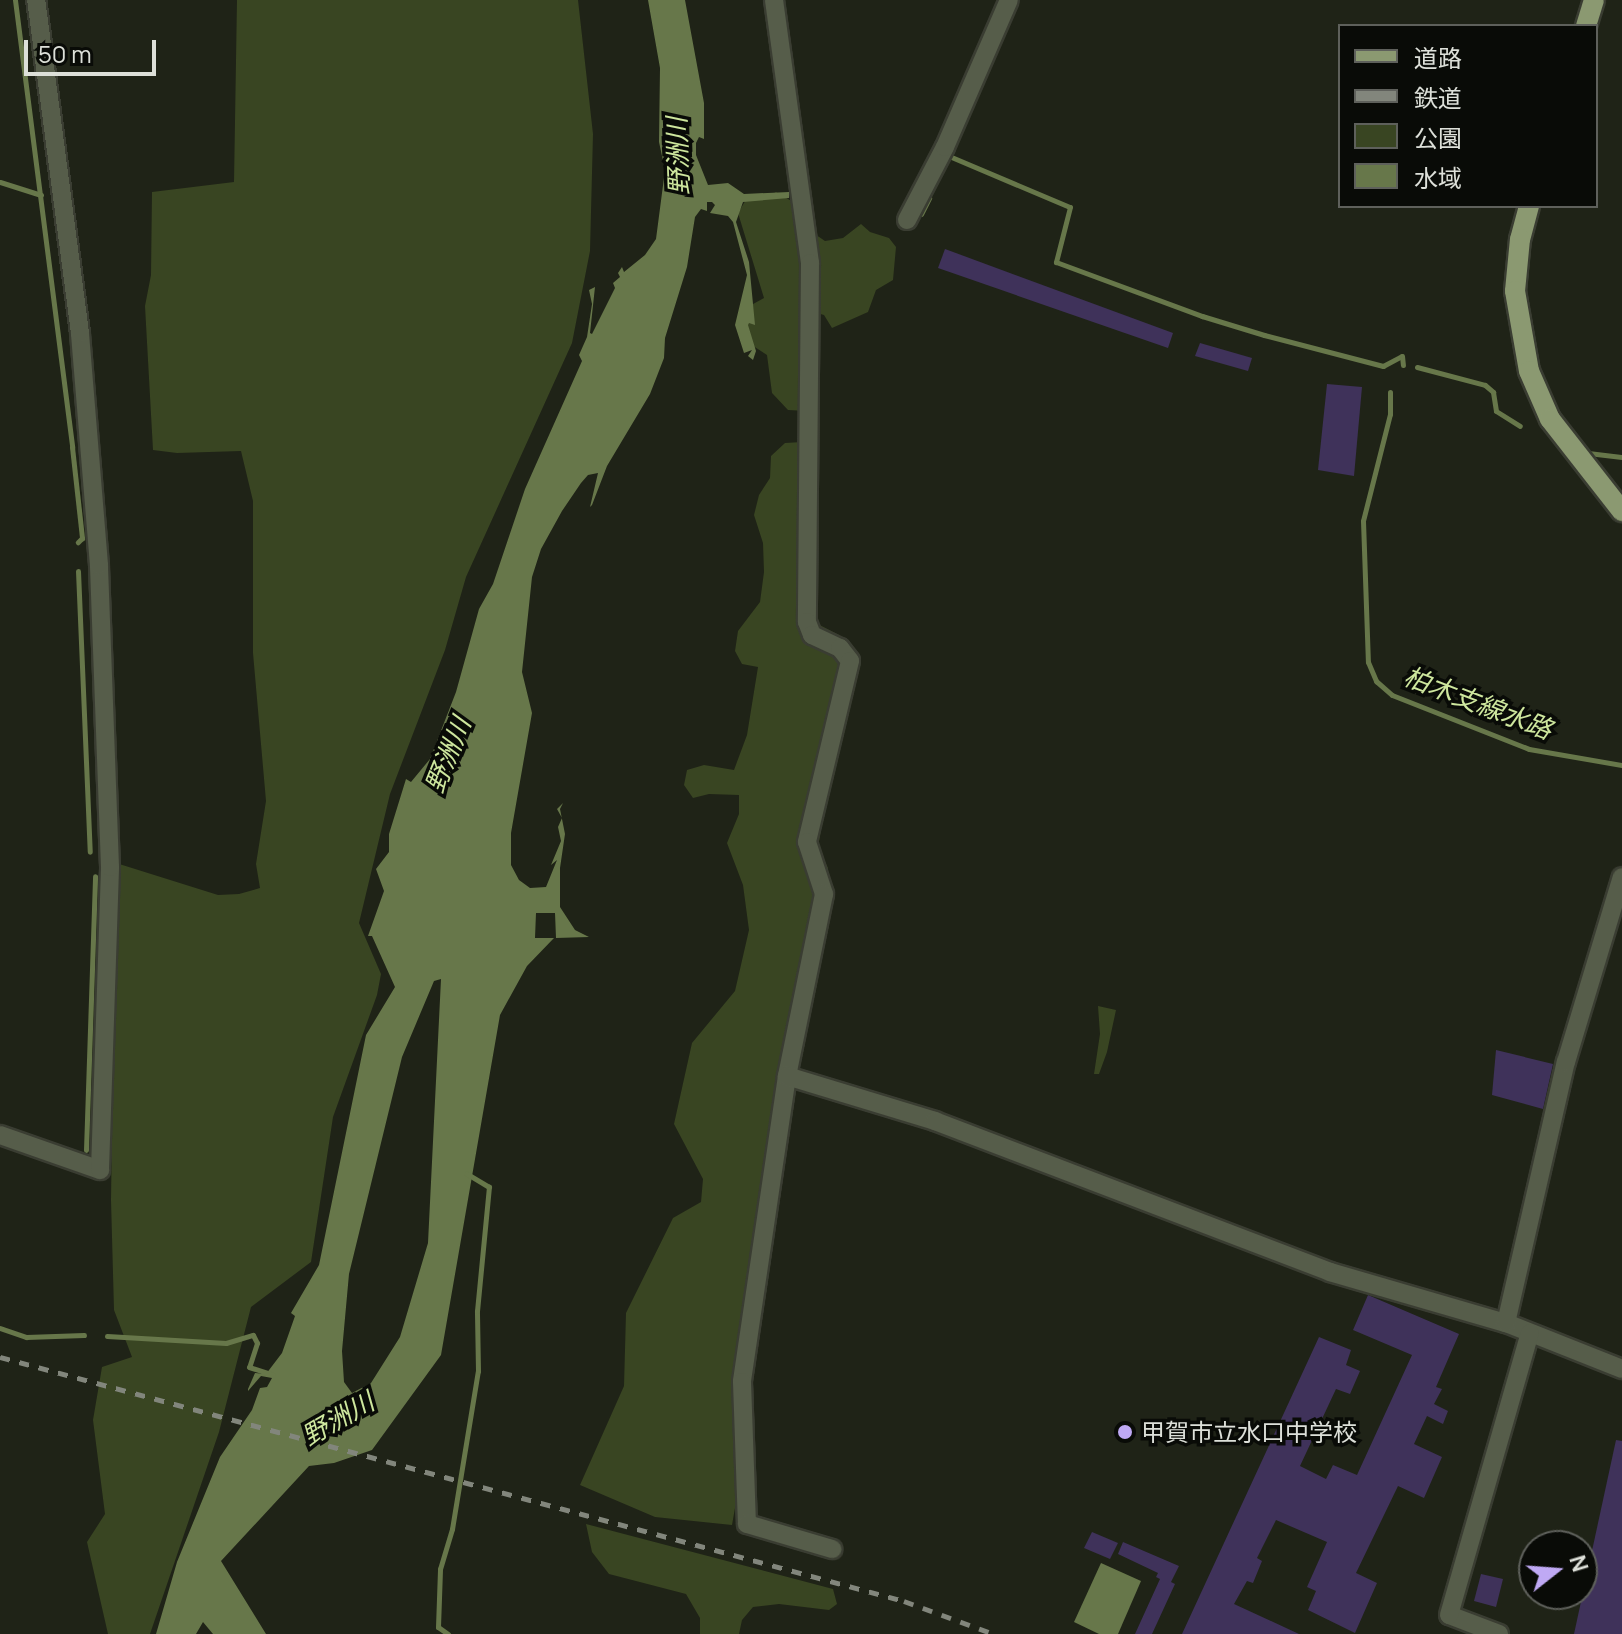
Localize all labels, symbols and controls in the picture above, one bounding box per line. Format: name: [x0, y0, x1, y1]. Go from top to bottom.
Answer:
scale bar: [28, 24, 160, 74]
legend: [1338, 24, 1598, 208]
text: 50 m: [38, 37, 92, 70]
text: 道路: [1414, 41, 1462, 74]
text: 鉄道: [1414, 81, 1462, 114]
water label: 野洲川: [661, 116, 695, 196]
text: 公園: [1414, 121, 1462, 154]
text: 水域: [1414, 161, 1462, 194]
water label: 柏木支線水路: [1400, 660, 1556, 746]
water label: 野洲川: [419, 713, 477, 797]
water label: 野洲川: [296, 1386, 380, 1452]
place label: 甲賀市立水口中学校: [1141, 1418, 1357, 1446]
marker: 甲賀市立水口中学校: [1116, 1423, 1134, 1441]
north arrow: [1518, 1530, 1598, 1610]
text: N: [1562, 1552, 1596, 1575]

